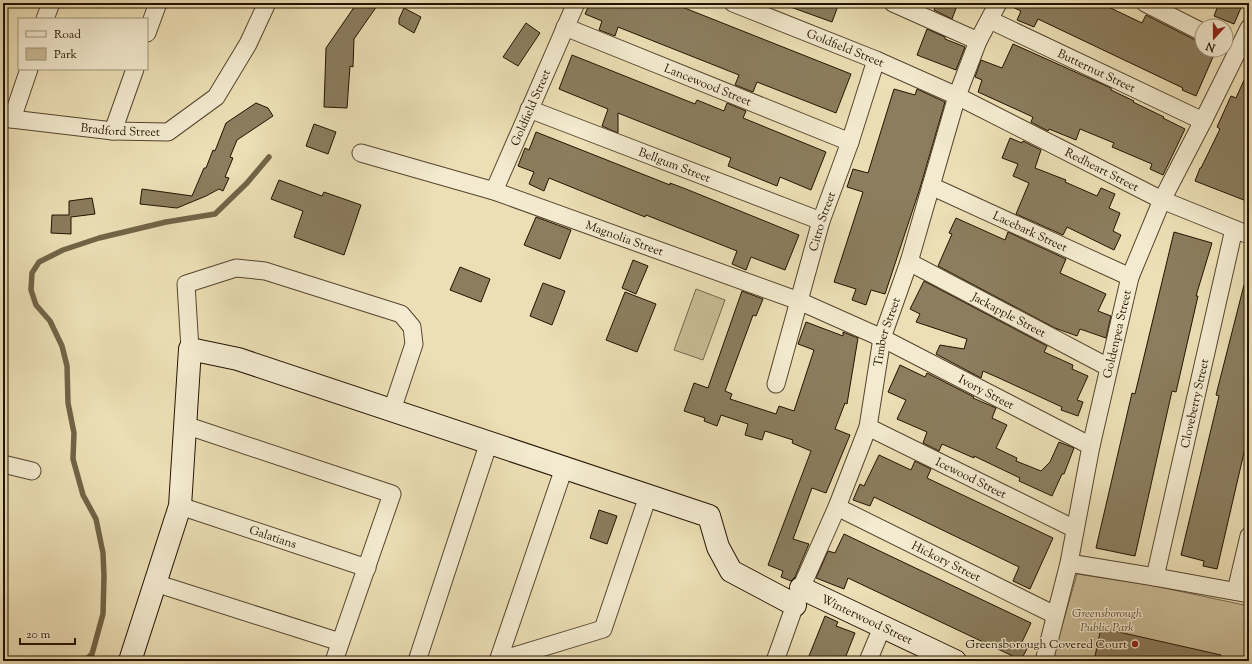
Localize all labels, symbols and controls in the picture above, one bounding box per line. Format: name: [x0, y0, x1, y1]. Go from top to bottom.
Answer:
legend: [18, 18, 148, 70]
north arrow: [1194, 18, 1234, 58]
street label: Goldfield Street: [804, 25, 887, 72]
text: Road: [54, 26, 81, 44]
text: N: [1204, 37, 1219, 56]
street label: Butternut Street: [1054, 45, 1138, 98]
text: Park: [54, 46, 77, 64]
street label: Lancewood Street: [661, 60, 754, 111]
street label: Goldfield Street: [507, 67, 556, 149]
street label: Bradford Street: [79, 119, 160, 142]
street label: Bellgum Street: [636, 144, 713, 188]
street label: Redheart Street: [1061, 144, 1141, 197]
street label: Citro Street: [805, 189, 841, 253]
street label: Lacebark Street: [990, 207, 1070, 257]
street label: Magnolia Street: [583, 217, 666, 261]
street label: Jackapple Street: [967, 288, 1049, 343]
street label: Goldenpea Street: [1099, 288, 1137, 380]
street label: Timber Street: [870, 295, 906, 368]
street label: Cloveberry Street: [1176, 357, 1214, 450]
street label: Ivory Street: [955, 371, 1017, 415]
street label: Icewood Street: [932, 454, 1009, 504]
street label: Galatians: [247, 522, 299, 554]
street label: Hickory Street: [908, 537, 984, 587]
street label: Winterwood Street: [818, 591, 915, 650]
park label: Greensborough Public Park: [1072, 605, 1142, 637]
scale bar: [20, 620, 75, 646]
text: 20 m: [26, 626, 51, 644]
place label: Greensborough Covered Court: [965, 636, 1127, 654]
marker: Greensborough Covered Court: [1130, 639, 1140, 649]

